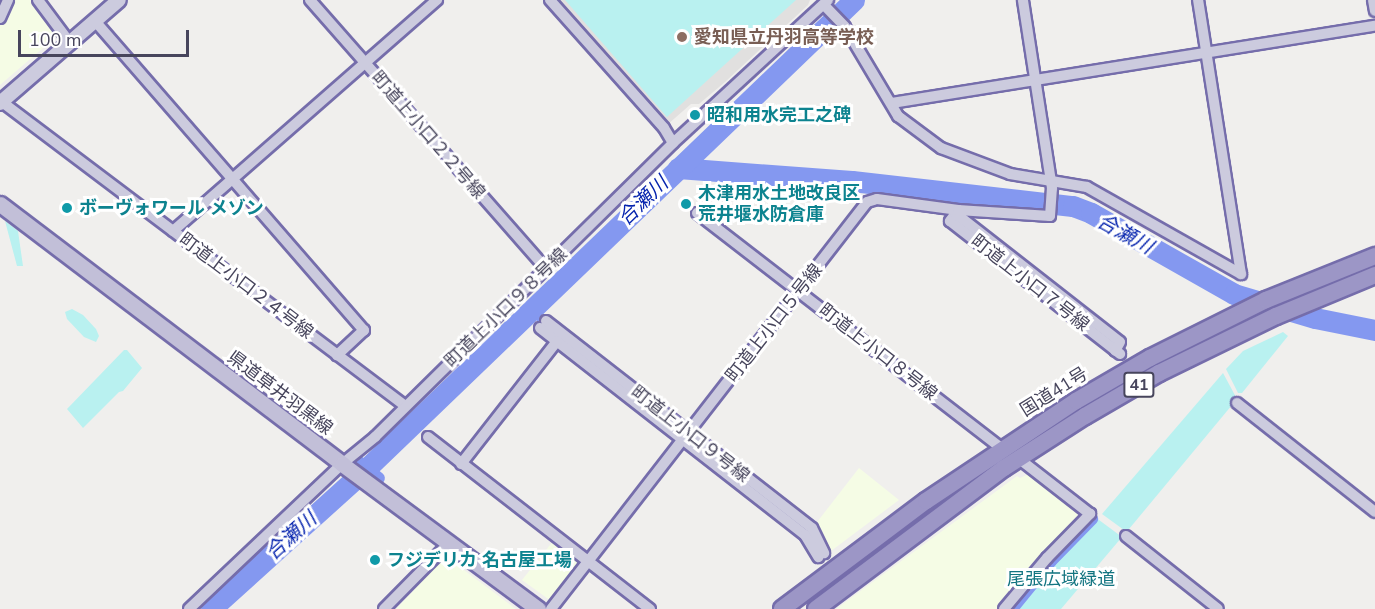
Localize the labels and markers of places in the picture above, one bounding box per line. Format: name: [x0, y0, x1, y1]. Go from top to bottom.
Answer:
place label: 愛知県立丹羽高等学校: [694, 26, 874, 48]
marker: 愛知県立丹羽高等学校: [675, 30, 689, 44]
place label: 昭和用水完工之碑: [707, 104, 851, 126]
marker: 昭和用水完工之碑: [688, 108, 702, 122]
place label: 木津用水土地改良区 荒井堰水防倉庫: [698, 183, 860, 226]
place label: ボーヴォワール メゾン: [79, 197, 264, 219]
marker: 木津用水土地改良区 荒井堰水防倉庫: [679, 197, 693, 211]
marker: ボーヴォワール メゾン: [60, 201, 74, 215]
place label: フジデリカ 名古屋工場: [387, 549, 572, 571]
marker: フジデリカ 名古屋工場: [368, 553, 382, 567]

